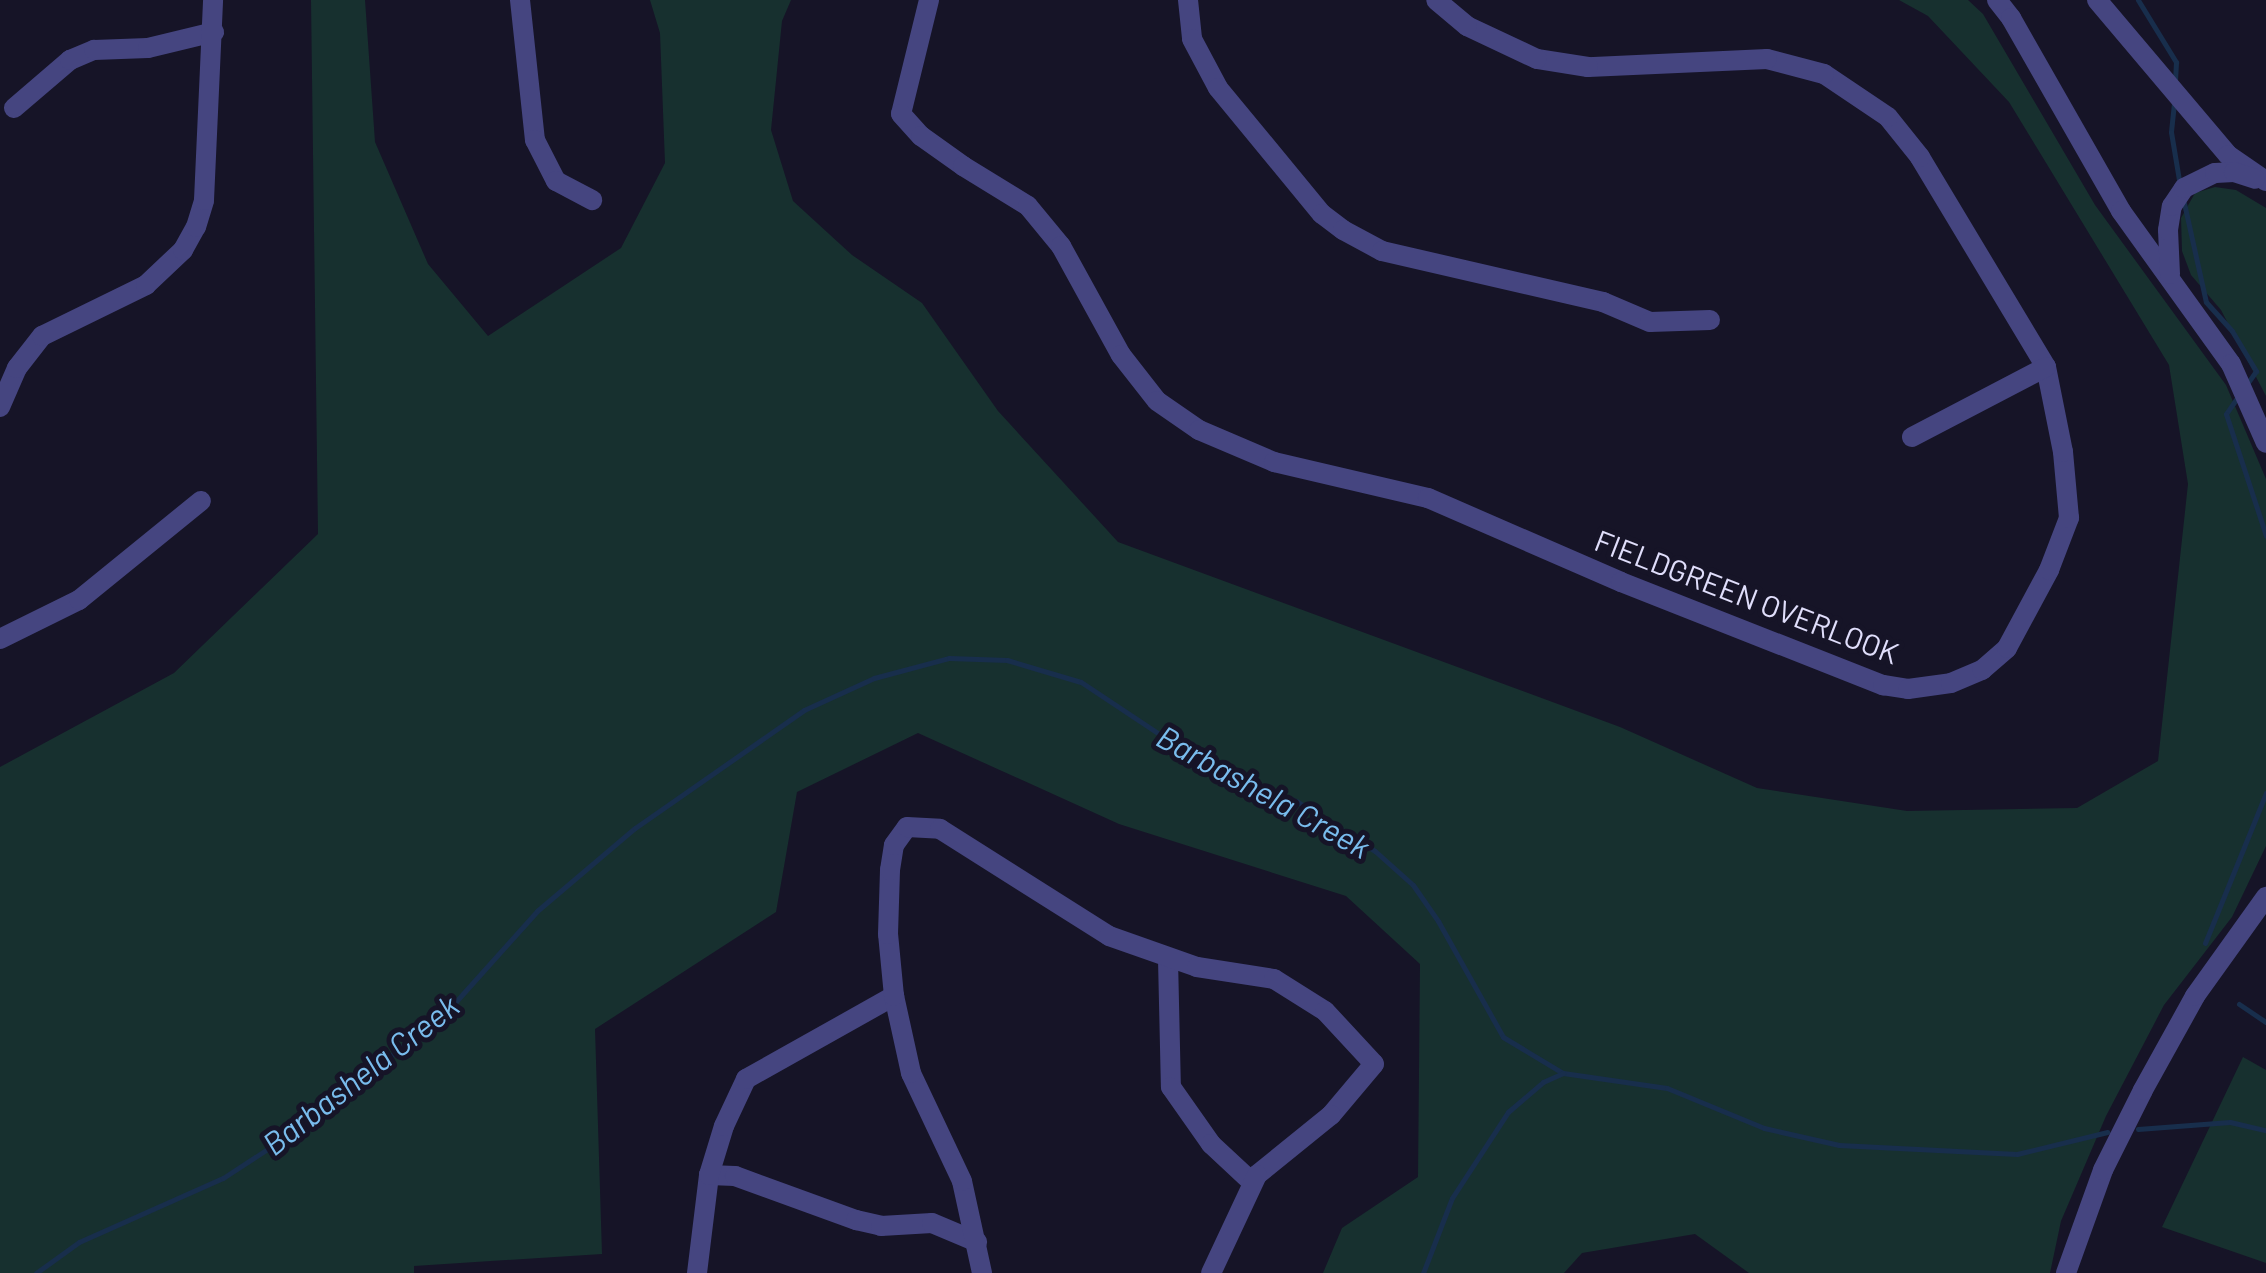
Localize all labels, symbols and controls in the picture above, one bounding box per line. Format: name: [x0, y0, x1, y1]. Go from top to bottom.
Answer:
street label: FIELDGREEN OVERLOOK: [1590, 521, 1904, 671]
water label: Barbashela Creek: [1151, 717, 1377, 865]
water label: Barbashela Creek: [254, 986, 466, 1162]

